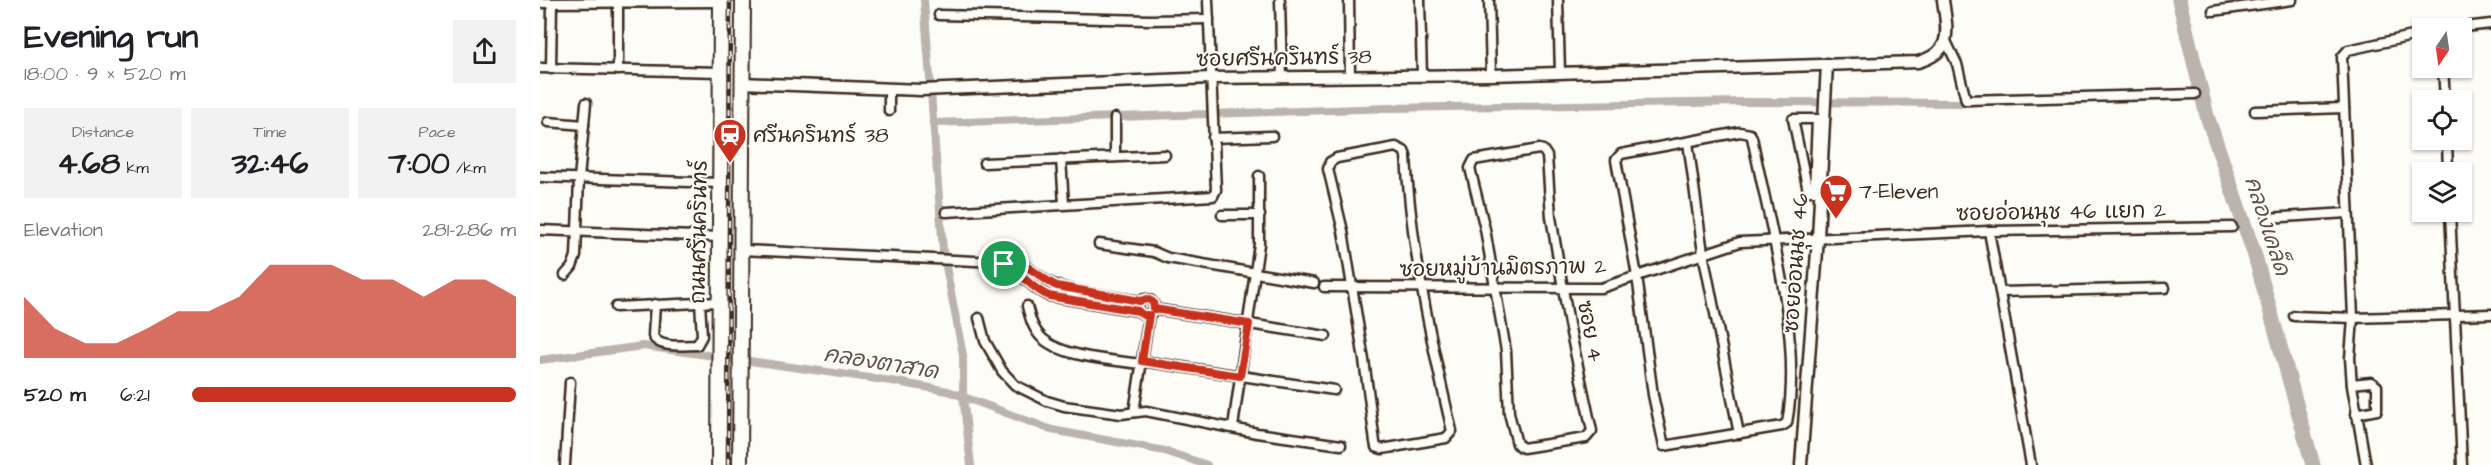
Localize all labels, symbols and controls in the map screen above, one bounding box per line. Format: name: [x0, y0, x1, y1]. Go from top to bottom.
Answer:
text: Evening run: [24, 14, 198, 60]
north arrow: [2412, 18, 2472, 78]
map controls: [2412, 18, 2472, 222]
button: share: [453, 20, 516, 83]
street label: ซอยศรีนครินทร์ 38: [1196, 42, 1372, 74]
text: 18:00 · 9 × 520 m: [24, 60, 186, 88]
button: locate: [2412, 90, 2472, 150]
station icon: ศรีนครินทร์ 38: [712, 117, 748, 164]
text: Distance: [72, 121, 134, 143]
text: Time: [253, 121, 287, 143]
text: Pace: [418, 121, 456, 143]
place label: ศรีนครินทร์ 38: [753, 121, 889, 150]
text: 4.68: [57, 143, 120, 185]
text: 32:46: [232, 143, 308, 185]
text: 7:00: [388, 143, 450, 185]
text: km: [120, 157, 149, 179]
text: /km: [450, 157, 486, 179]
street label: ถนนศรีนครินทร์: [683, 160, 715, 304]
button: layers: [2412, 162, 2472, 222]
water label: คลองเคล็ด: [2236, 172, 2298, 280]
supermarket icon: 7-Eleven: [1818, 173, 1854, 220]
place label: 7-Eleven: [1859, 177, 1938, 206]
street label: ซอยอ่อนนุช 46: [1777, 192, 1816, 334]
street label: ซอยอ่อนนุช 46 แยก 2: [1956, 196, 2166, 229]
text: Elevation: [24, 216, 103, 244]
text: 281–286 m: [422, 216, 516, 244]
pin: [978, 238, 1029, 289]
icon: arrive: [987, 247, 1020, 280]
street label: ซอยหมู่บ้านมิตรภาพ 2: [1399, 252, 1607, 285]
street label: ซอย 4: [1570, 298, 1610, 364]
water label: คลองตาสาด: [822, 339, 941, 387]
text: 520 m: [24, 381, 86, 409]
text: 6:21: [120, 381, 150, 409]

